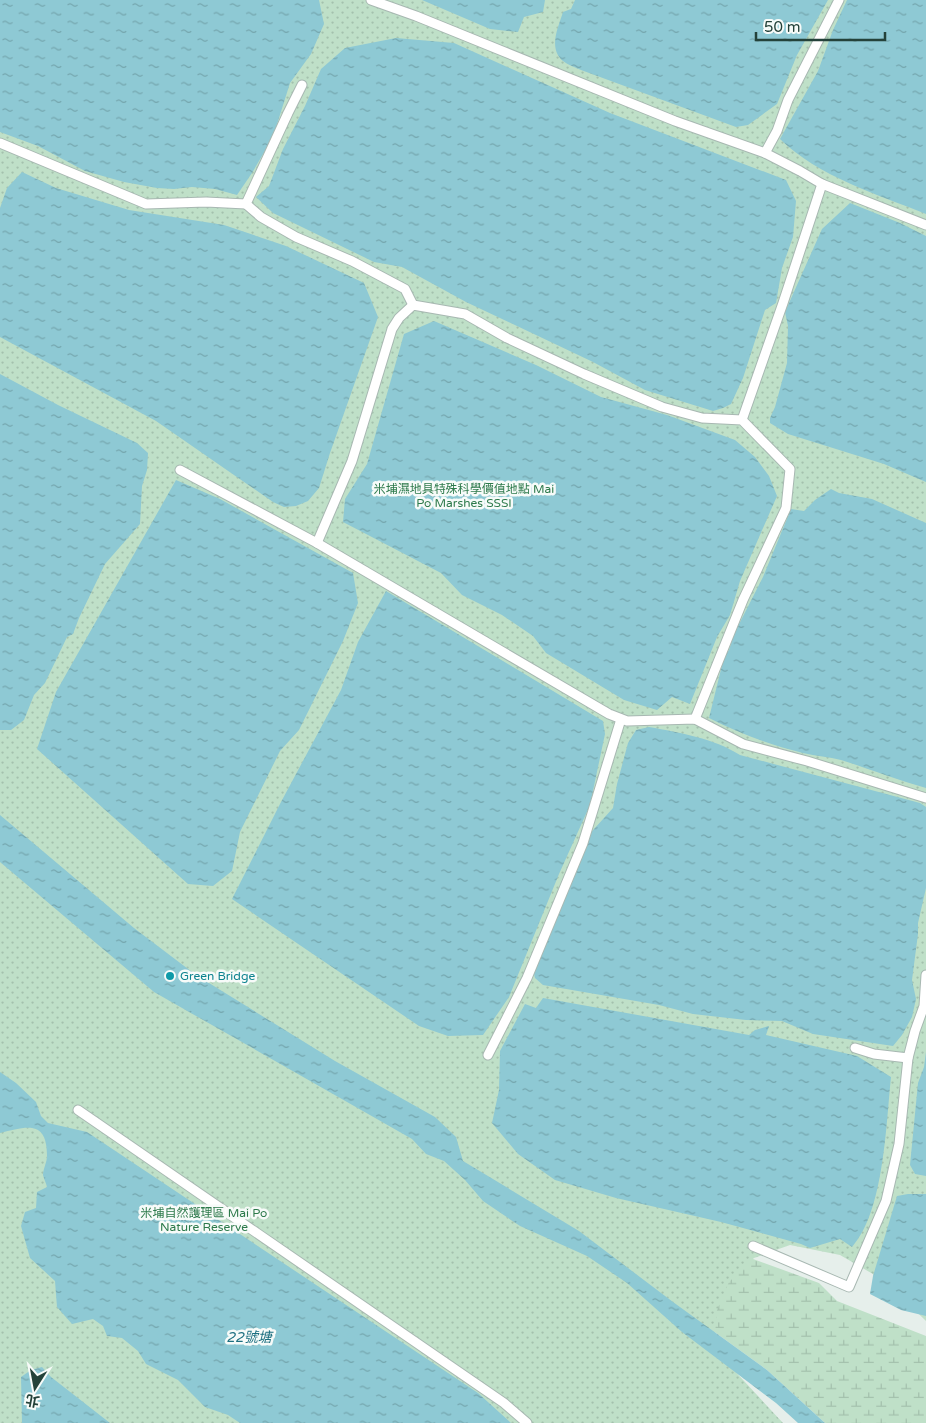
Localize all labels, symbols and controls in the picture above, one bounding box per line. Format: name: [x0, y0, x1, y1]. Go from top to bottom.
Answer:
scale bar: [756, 10, 885, 42]
text: 50 m: [764, 18, 801, 36]
park label: 米埔濕地具特殊科學價值地點 Mai Po Marshes SSSI: [374, 482, 554, 510]
place label: Green Bridge: [180, 969, 255, 983]
marker: Green Bridge: [164, 970, 176, 982]
park label: 米埔自然護理區 Mai Po Nature Reserve: [141, 1206, 267, 1234]
water label: 22號塘: [226, 1329, 274, 1346]
north arrow: [10, 1363, 60, 1413]
text: 北: [24, 1391, 41, 1410]

